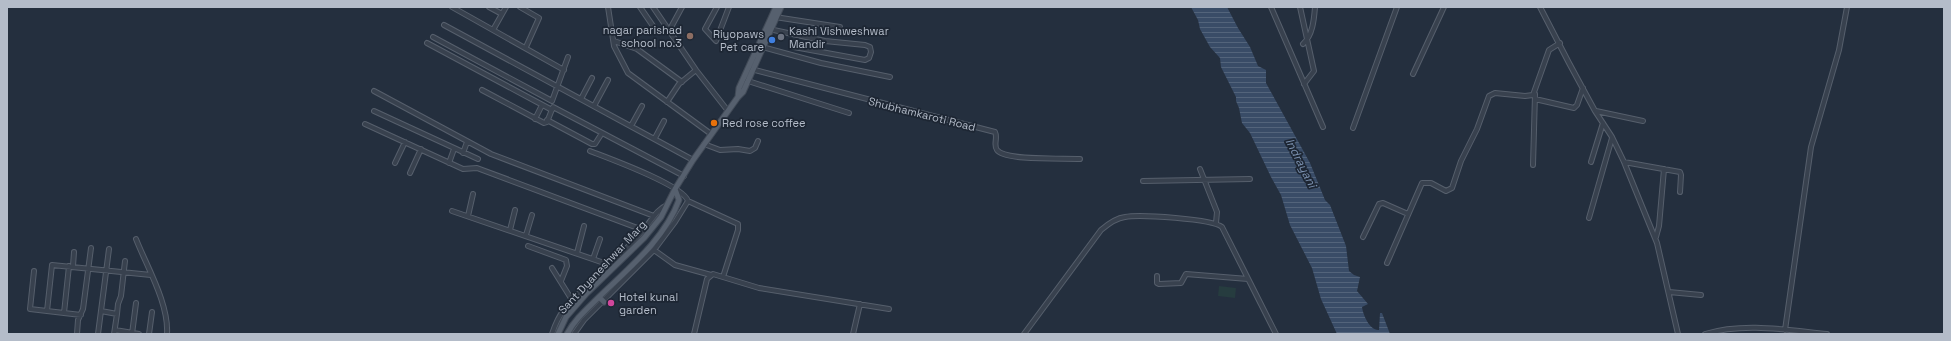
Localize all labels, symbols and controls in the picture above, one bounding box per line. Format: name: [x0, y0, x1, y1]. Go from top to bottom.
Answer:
place label: nagar parishad school no.3: [603, 23, 682, 50]
place label: Kashi Vishweshwar Mandir: [789, 24, 889, 51]
place label: Riyopaws Pet care: [713, 27, 764, 54]
marker: nagar parishad school no.3: [685, 31, 695, 41]
marker: Kashi Vishweshwar Mandir: [776, 32, 786, 42]
marker: Riyopaws Pet care: [767, 35, 777, 45]
street label: Shubhamkaroti Road: [867, 94, 977, 134]
place label: Red rose coffee: [722, 116, 806, 130]
marker: Red rose coffee: [709, 118, 719, 128]
water label: Indrayani: [1282, 135, 1321, 192]
street label: Sant Dyaneshwar Marg: [555, 217, 649, 317]
place label: Hotel kunal garden: [619, 290, 678, 317]
marker: Hotel kunal garden: [606, 298, 616, 308]

